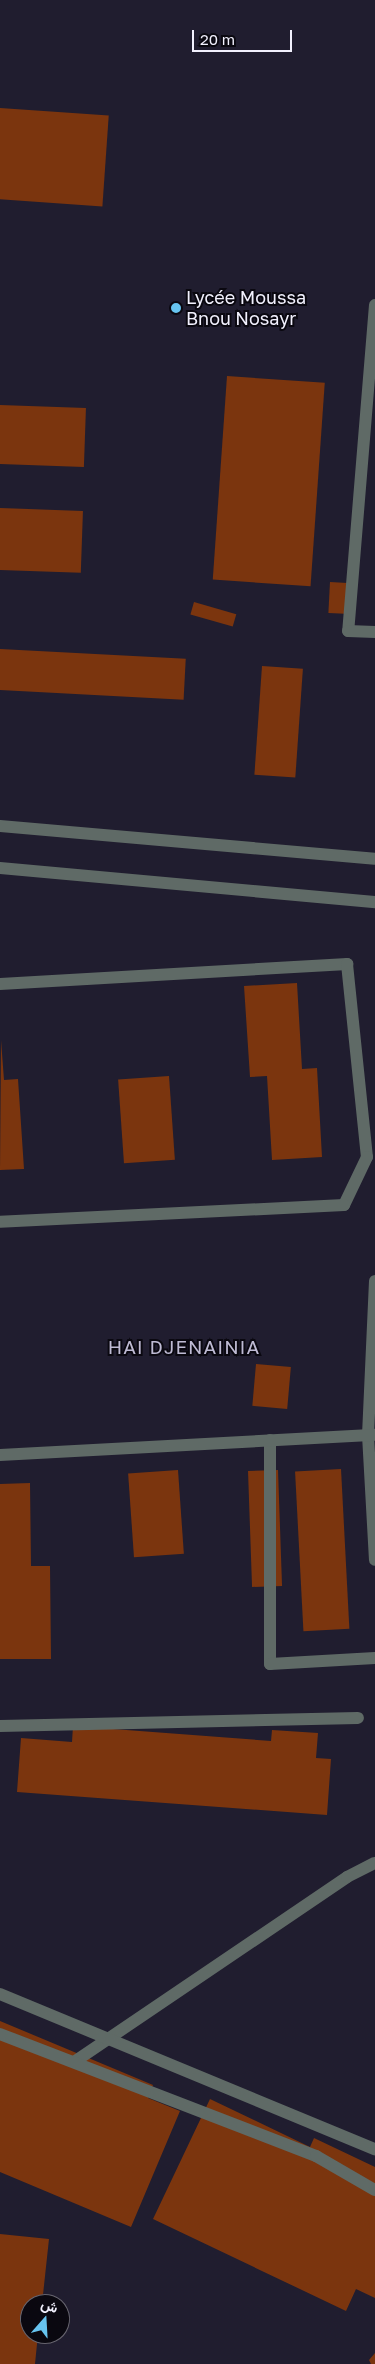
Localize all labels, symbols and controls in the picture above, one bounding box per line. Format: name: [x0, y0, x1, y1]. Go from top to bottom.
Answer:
scale bar: [195, 20, 295, 52]
text: 20 m: [200, 30, 235, 48]
place label: Lycée Moussa Bnou Nosayr: [186, 287, 306, 330]
marker: Lycée Moussa Bnou Nosayr: [170, 302, 182, 314]
district label: HAI DJENAINIA: [106, 1336, 262, 1358]
north arrow: [20, 2294, 70, 2344]
text: ش: [39, 2295, 60, 2316]

